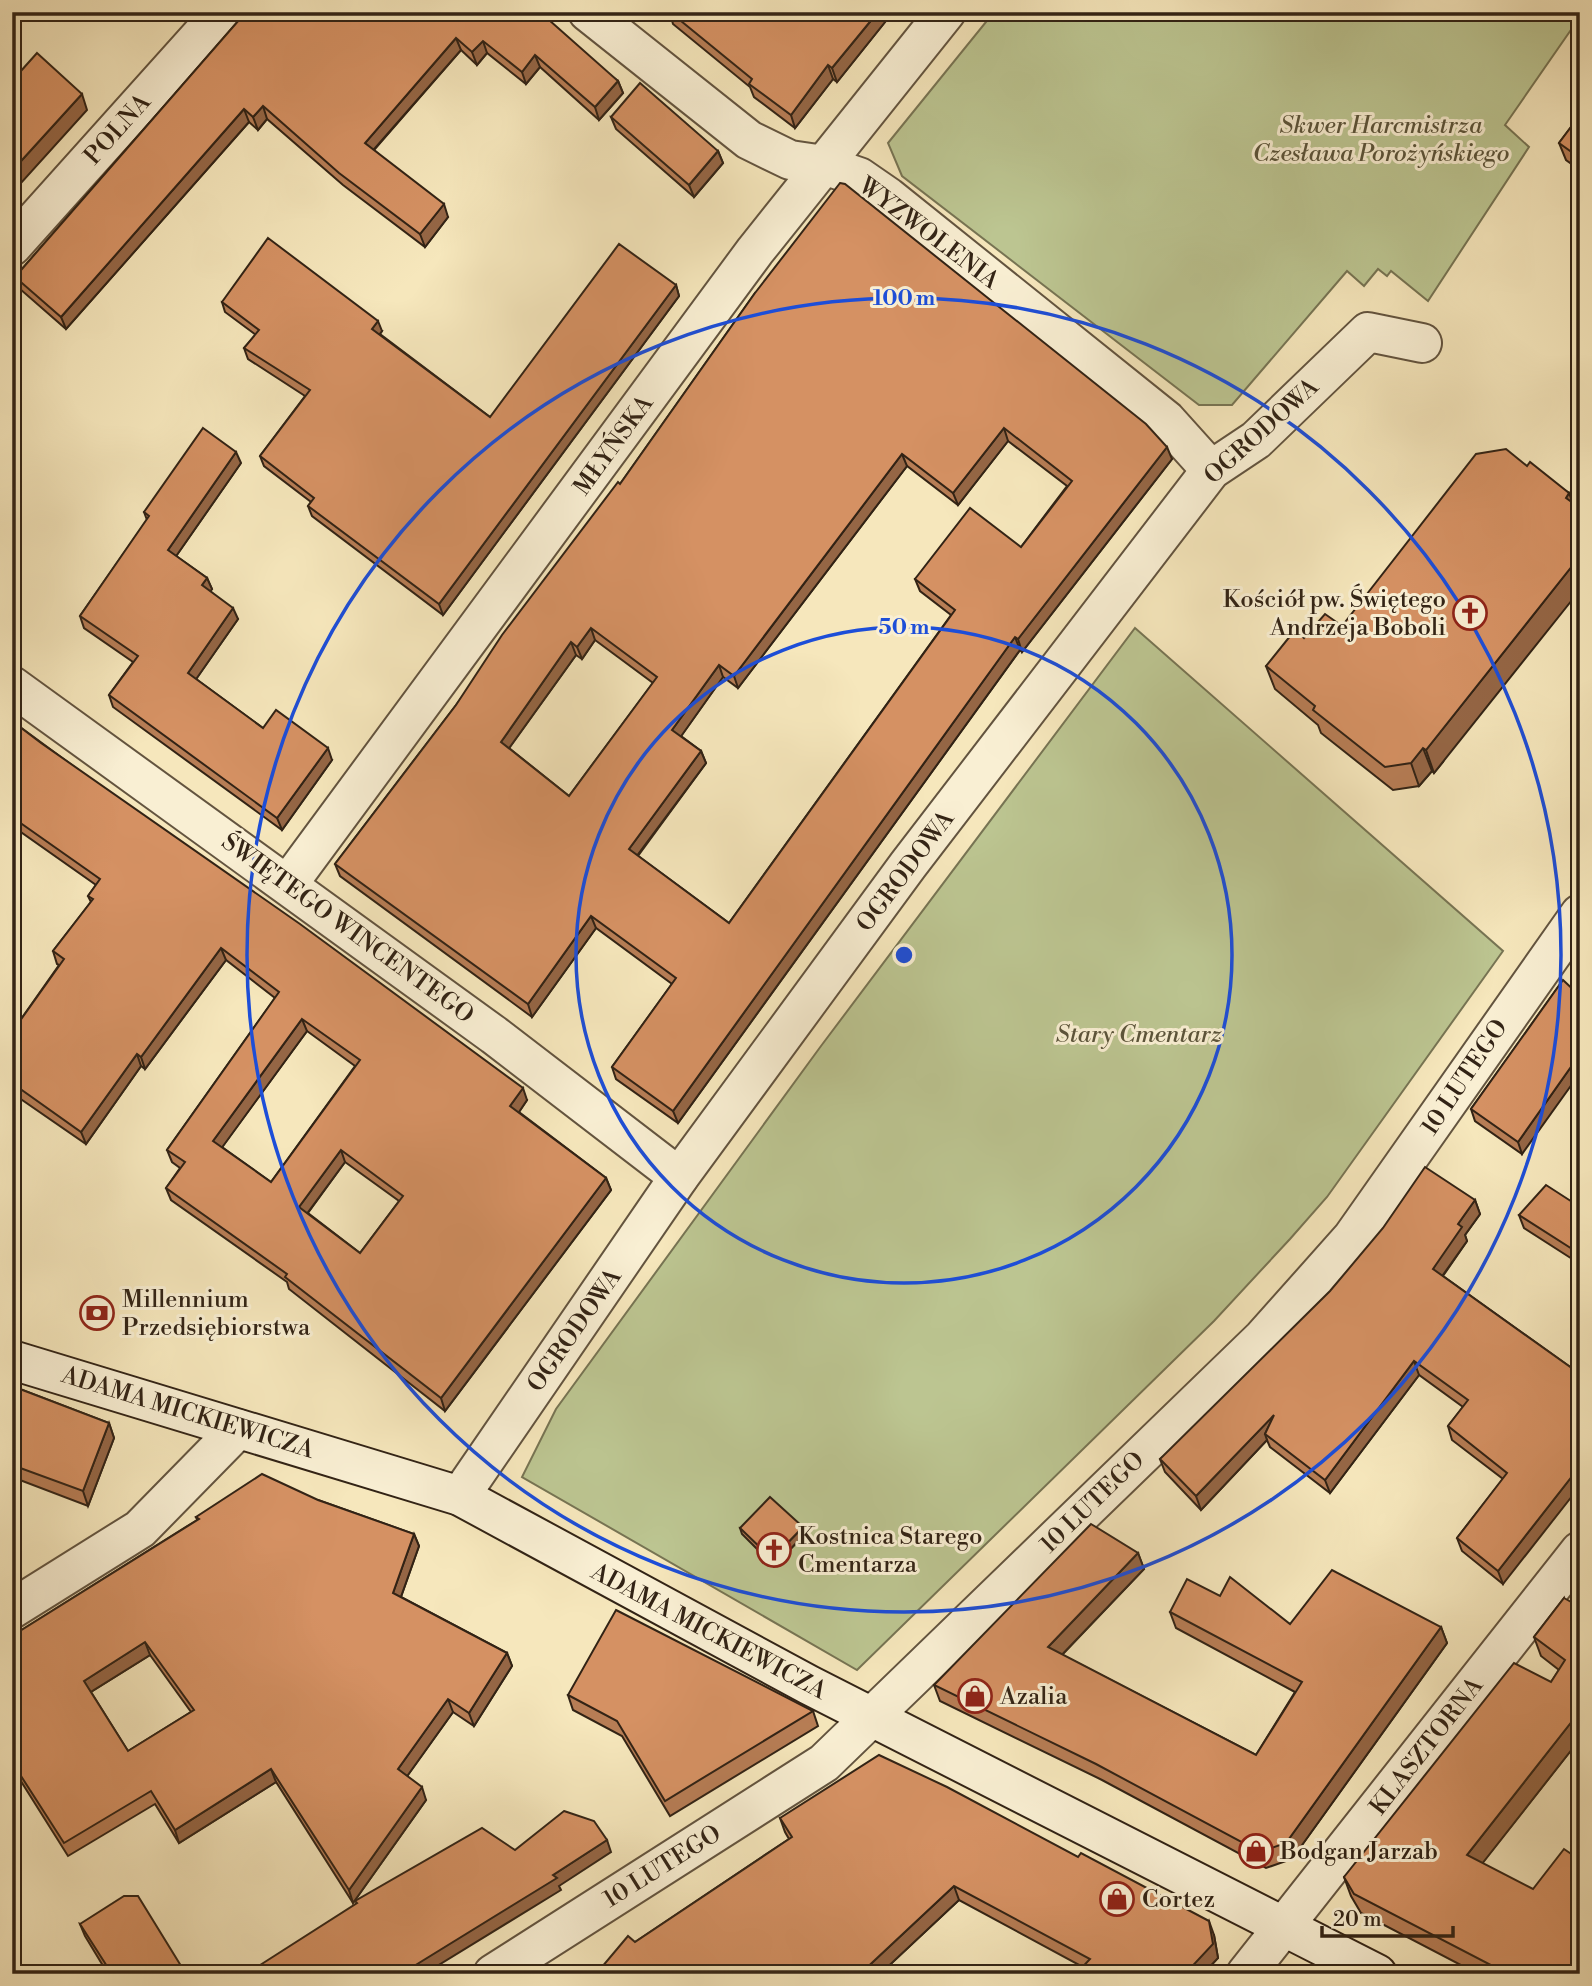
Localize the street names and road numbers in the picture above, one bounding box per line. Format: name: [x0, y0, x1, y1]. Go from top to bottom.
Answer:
street label: POLNA: [78, 88, 158, 171]
street label: WYZWOLENIA: [851, 171, 1005, 297]
street label: OGRODOWA: [1198, 372, 1326, 491]
street label: MŁYŃSKA: [566, 388, 660, 501]
street label: OGRODOWA: [851, 805, 961, 938]
street label: ŚWIĘTEGO WINCENTEGO: [215, 826, 481, 1030]
street label: 10 LUTEGO: [1415, 1014, 1515, 1141]
street label: OGRODOWA: [521, 1263, 629, 1398]
street label: ADAMA MICKIEWICZA: [57, 1360, 318, 1466]
street label: 10 LUTEGO: [1034, 1446, 1151, 1560]
street label: ADAMA MICKIEWICZA: [585, 1557, 832, 1707]
street label: KLASZTORNA: [1364, 1671, 1490, 1821]
street label: 10 LUTEGO: [598, 1819, 727, 1915]

